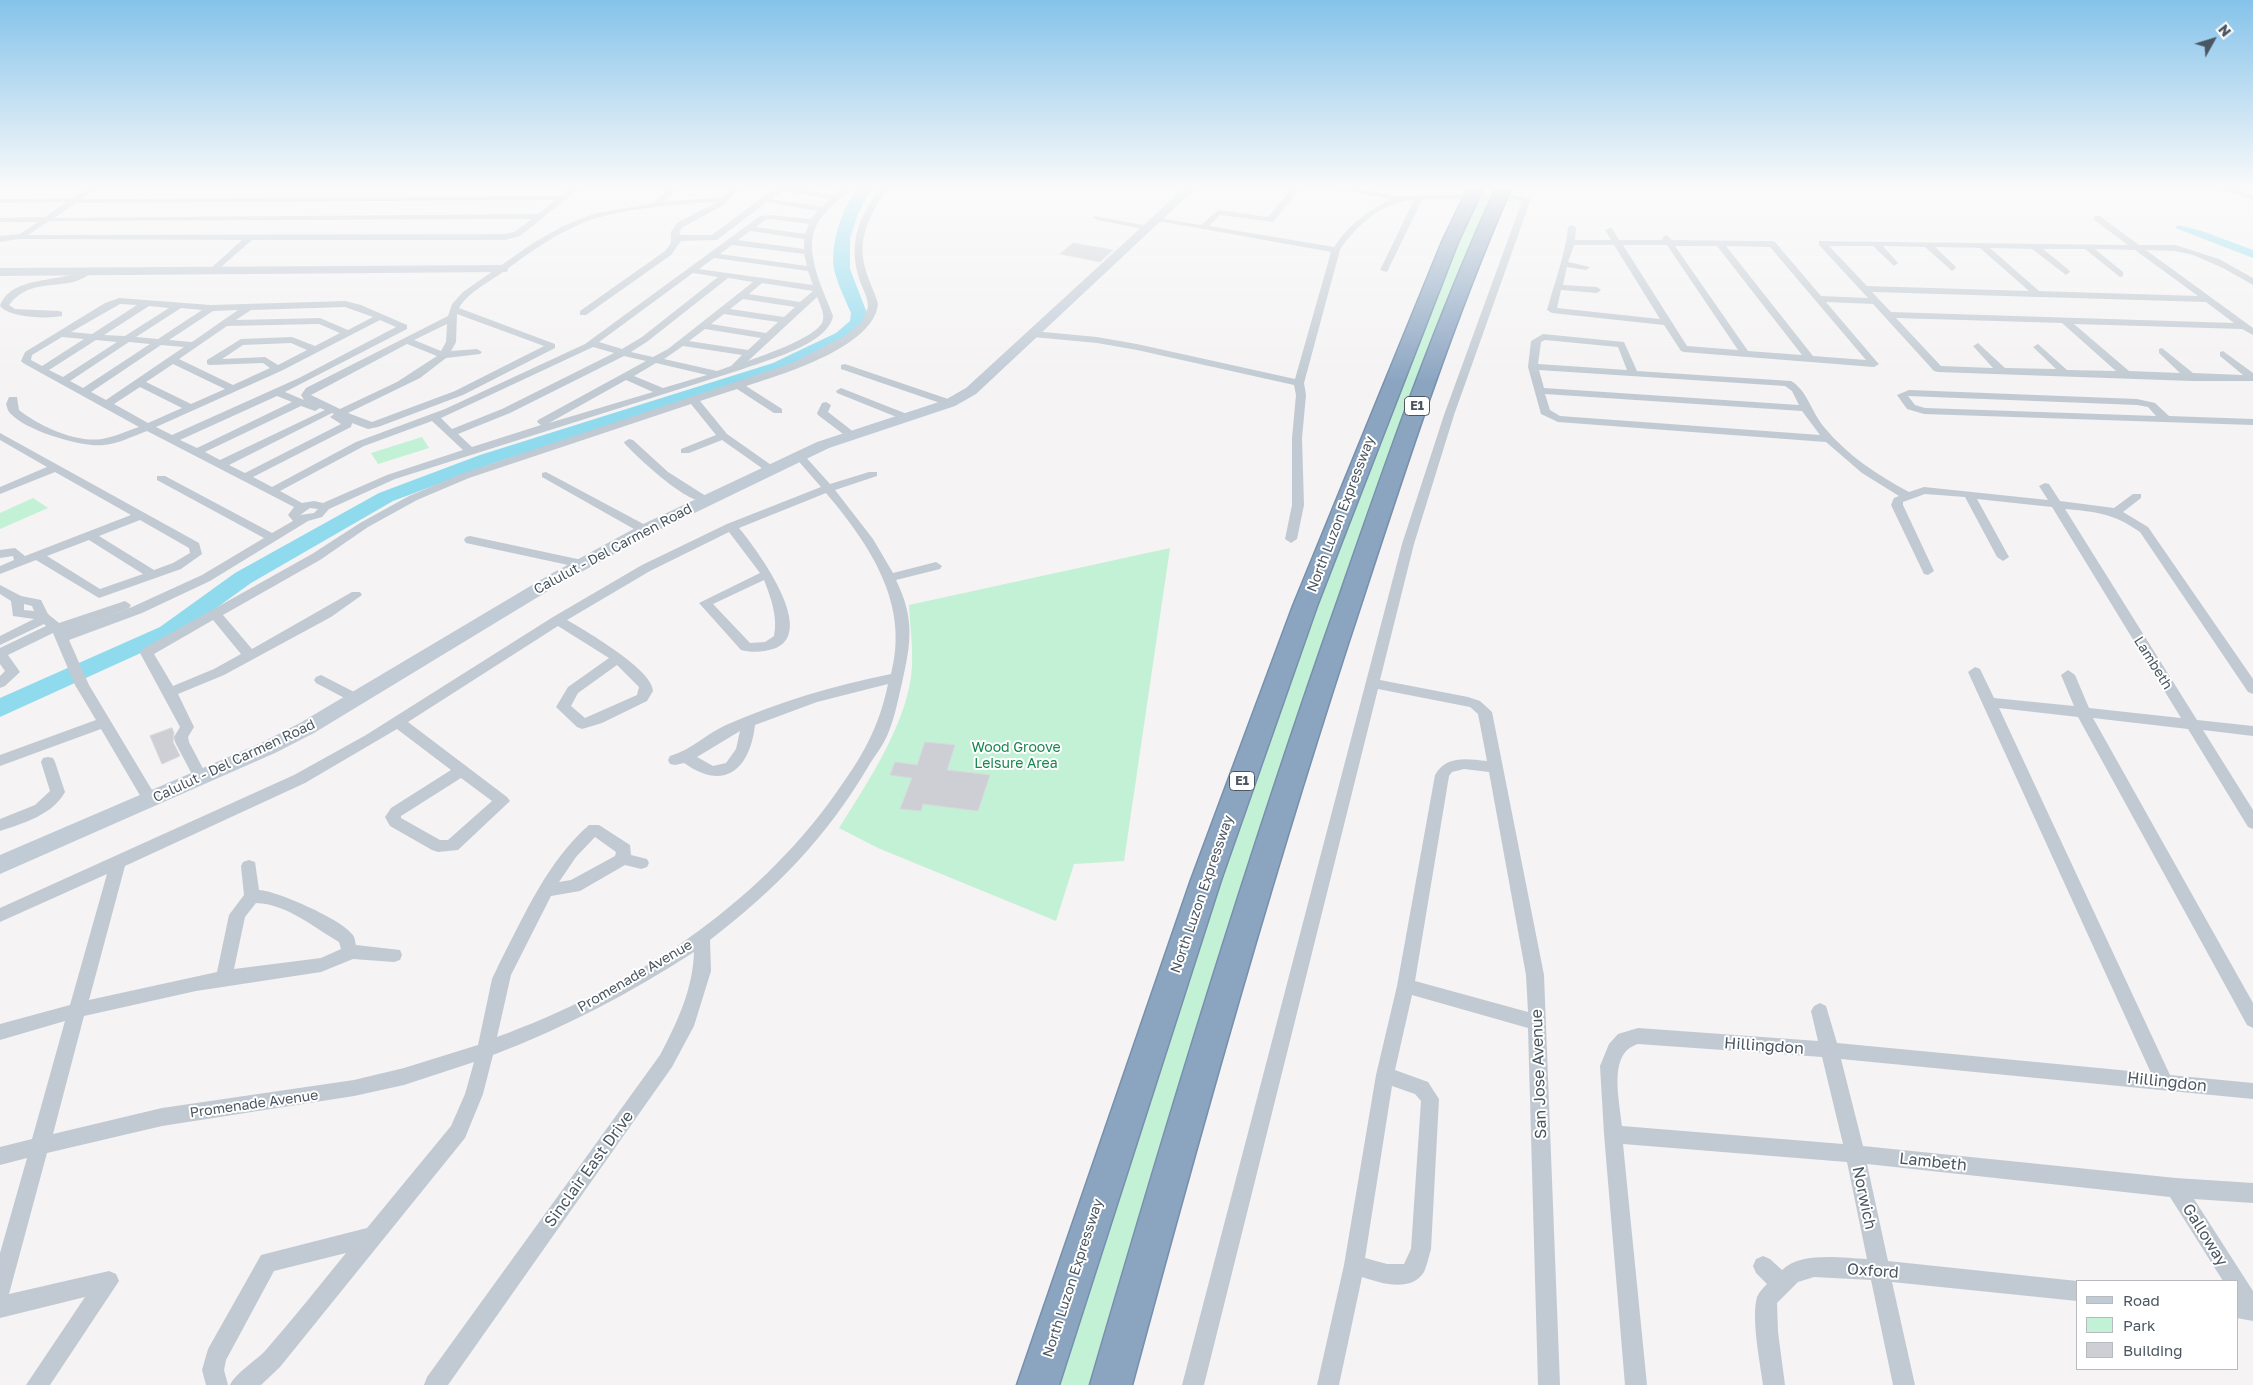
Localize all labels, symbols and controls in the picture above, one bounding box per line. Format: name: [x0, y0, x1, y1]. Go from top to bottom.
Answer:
north arrow: [2188, 15, 2238, 65]
text: N: [2215, 21, 2235, 40]
road number: E1: [1404, 396, 1430, 416]
street label: North Luzon Expressway: [1303, 434, 1379, 594]
street label: Calulut - Del Carmen Road: [531, 500, 695, 598]
street label: Lambeth: [2130, 633, 2176, 693]
street label: Calulut - Del Carmen Road: [150, 716, 318, 806]
park label: Wood Groove Leisure Area: [971, 740, 1061, 772]
road number: E1: [1230, 771, 1254, 790]
street label: North Luzon Expressway: [1167, 813, 1237, 975]
street label: Promenade Avenue: [575, 936, 695, 1016]
street label: San Jose Avenue: [1527, 1009, 1551, 1139]
street label: Hillingdon: [1723, 1034, 1805, 1058]
street label: Hillingdon: [2126, 1068, 2208, 1096]
street label: Promenade Avenue: [189, 1087, 319, 1121]
street label: Sinclair East Drive: [540, 1107, 638, 1231]
street label: Lambeth: [1898, 1149, 1968, 1175]
street label: Norwich: [1848, 1165, 1880, 1231]
street label: North Luzon Expressway: [1039, 1196, 1107, 1360]
street label: Galloway: [2178, 1200, 2232, 1270]
street label: Oxford: [1847, 1260, 1899, 1282]
legend: [2076, 1280, 2238, 1370]
text: Road: [2123, 1291, 2160, 1309]
text: Park: [2123, 1316, 2155, 1334]
text: Building: [2123, 1341, 2183, 1359]

